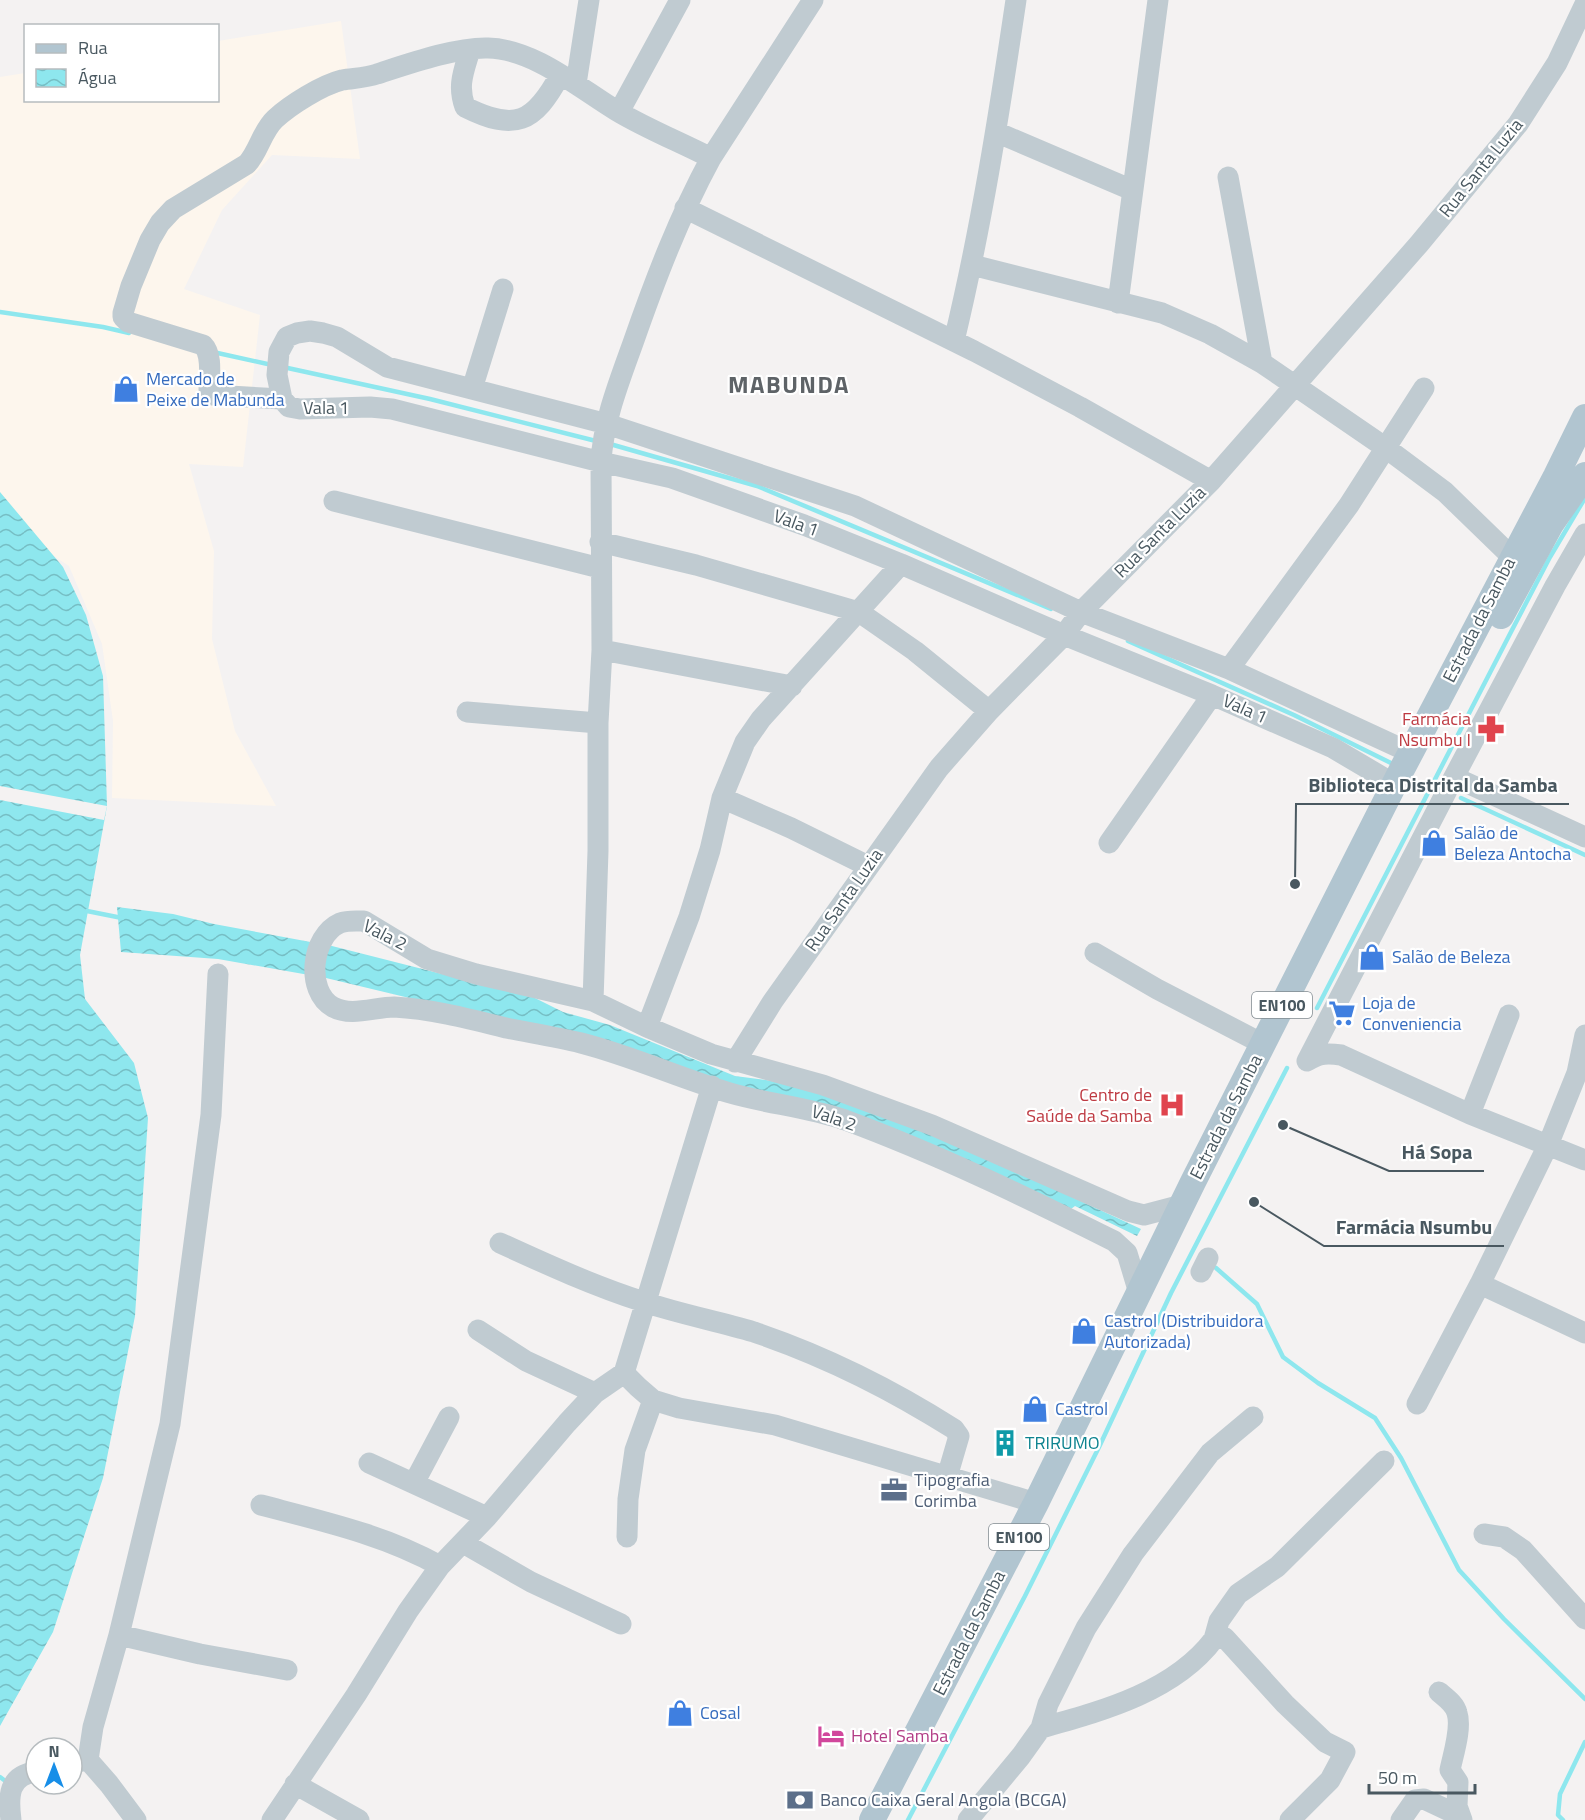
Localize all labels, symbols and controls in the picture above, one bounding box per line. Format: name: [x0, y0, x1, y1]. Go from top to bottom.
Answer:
legend: [24, 24, 219, 102]
text: Rua: [78, 34, 108, 61]
text: Água: [78, 64, 116, 91]
street label: Rua Santa Luzia: [1432, 112, 1529, 223]
place label: Mercado de Peixe de Mabunda: [146, 365, 285, 413]
district label: MABUNDA: [728, 366, 850, 402]
shop icon: Mercado de Peixe de Mabunda: [111, 374, 141, 404]
street label: Vala 1: [303, 394, 349, 421]
street label: Rua Santa Luzia: [1107, 479, 1212, 584]
street label: Vala 1: [770, 502, 823, 543]
street label: Estrada da Samba: [1435, 553, 1522, 687]
street label: Vala 1: [1219, 687, 1272, 730]
place label: Farmácia Nsumbu I: [1398, 705, 1471, 753]
pharmacy icon: Farmácia Nsumbu I: [1476, 714, 1506, 744]
callout: Biblioteca Distrital da Samba: [1296, 766, 1569, 804]
text: Biblioteca Distrital da Samba: [1308, 769, 1558, 800]
place label: Salão de Beleza Antocha: [1454, 819, 1571, 867]
shop icon: Salão de Beleza Antocha: [1419, 828, 1449, 858]
street label: Rua Santa Luzia: [798, 843, 889, 957]
street label: Vala 2: [359, 912, 412, 957]
shop icon: Salão de Beleza: [1357, 942, 1387, 972]
place label: Salão de Beleza: [1392, 943, 1511, 970]
place label: Loja de Conveniencia: [1362, 989, 1461, 1037]
road number: EN100: [1252, 992, 1312, 1018]
supermarket icon: Loja de Conveniencia: [1327, 998, 1357, 1028]
street label: Estrada da Samba: [1182, 1050, 1269, 1184]
place label: Centro de Saúde da Samba: [1026, 1081, 1152, 1129]
hospital icon: Centro de Saúde da Samba: [1157, 1090, 1187, 1120]
street label: Vala 2: [808, 1097, 860, 1138]
callout: Há Sopa: [1389, 1133, 1484, 1171]
text: Há Sopa: [1402, 1136, 1472, 1167]
callout: Farmácia Nsumbu: [1324, 1208, 1504, 1246]
text: Farmácia Nsumbu: [1336, 1211, 1492, 1242]
place label: Castrol (Distribuidora Autorizada): [1104, 1307, 1264, 1355]
shop icon: Castrol (Distribuidora Autorizada): [1069, 1316, 1099, 1346]
shop icon: Castrol: [1020, 1394, 1050, 1424]
place label: Castrol: [1055, 1395, 1108, 1422]
building icon: TRIRUMO: [990, 1428, 1020, 1458]
place label: TRIRUMO: [1025, 1429, 1100, 1456]
place label: Tipografia Corimba: [914, 1466, 990, 1514]
office icon: Tipografia Corimba: [879, 1475, 909, 1505]
road number: EN100: [989, 1524, 1049, 1550]
street label: Estrada da Samba: [925, 1566, 1012, 1700]
shop icon: Cosal: [665, 1698, 695, 1728]
place label: Cosal: [700, 1699, 741, 1726]
hotel icon: Hotel Samba: [816, 1721, 846, 1751]
place label: Hotel Samba: [851, 1722, 948, 1749]
north arrow: [24, 1736, 84, 1796]
text: N: [48, 1739, 60, 1763]
scale bar: [1369, 1757, 1476, 1795]
text: 50 m: [1378, 1764, 1417, 1791]
bank icon: Banco Caixa Geral Angola (BCGA): [785, 1785, 815, 1815]
place label: Banco Caixa Geral Angola (BCGA): [820, 1786, 1067, 1813]

